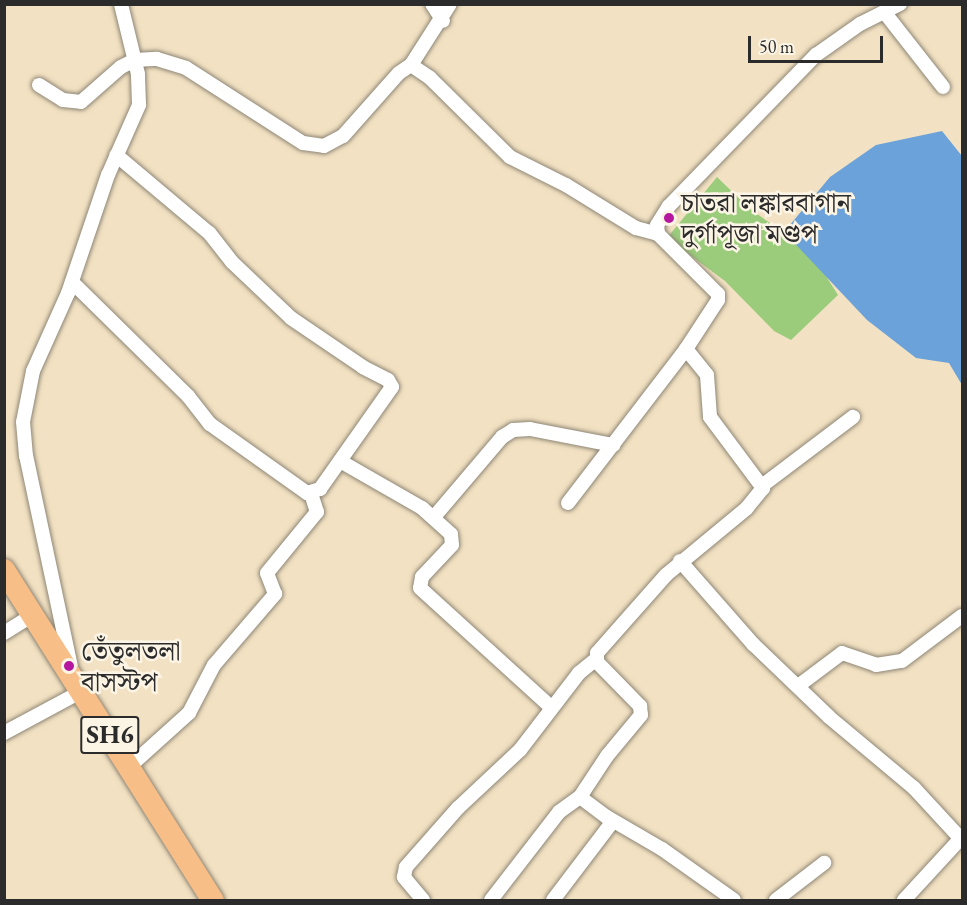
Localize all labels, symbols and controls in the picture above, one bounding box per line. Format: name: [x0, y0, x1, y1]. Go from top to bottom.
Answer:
scale bar: [751, 24, 886, 62]
text: 50 m: [759, 35, 794, 58]
place label: চাতরা লঙ্কারবাগান দুর্গাপূজা মণ্ডপ: [681, 186, 851, 249]
marker: চাতরা লঙ্কারবাগান দুর্গাপূজা মণ্ডপ: [662, 211, 676, 225]
place label: তেঁতুলতলা বাসস্টপ: [81, 634, 181, 697]
marker: তেঁতুলতলা বাসস্টপ: [62, 659, 76, 673]
road number: SH6: [80, 712, 140, 758]

